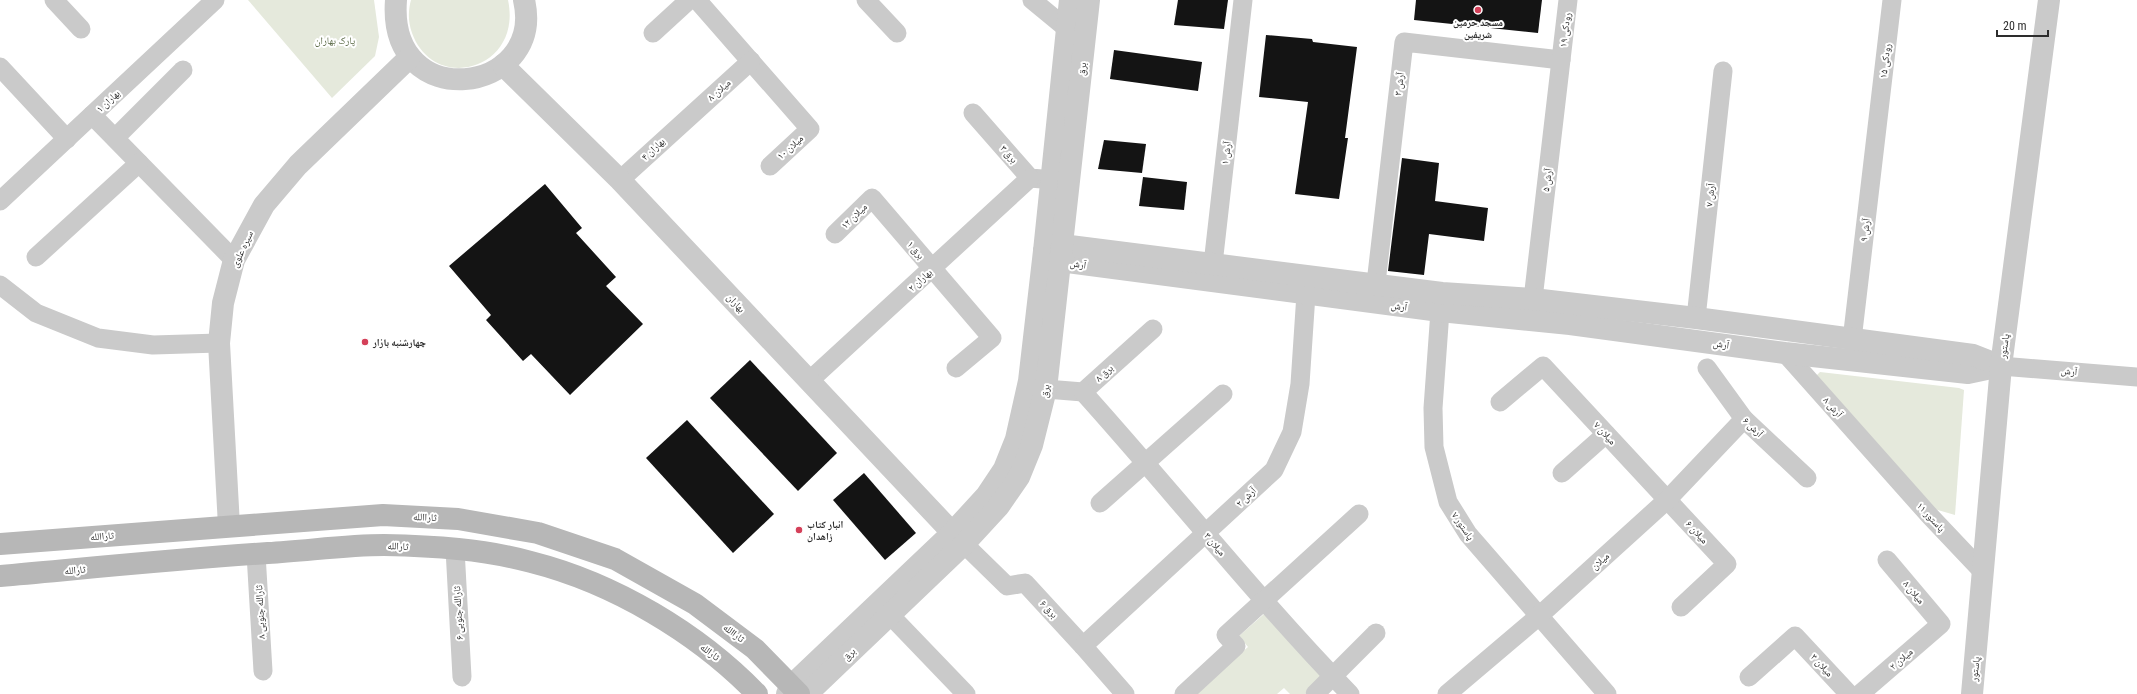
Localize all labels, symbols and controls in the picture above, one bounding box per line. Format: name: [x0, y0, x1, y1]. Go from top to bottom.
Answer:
marker: مسجد حرمین شریفین: [1473, 5, 1483, 15]
street label: رودکی ۱۹: [1557, 12, 1574, 48]
scale bar: [1997, 12, 2048, 38]
place label: مسجد حرمین شریفین: [1453, 17, 1503, 41]
text: 20 m: [2003, 19, 2027, 33]
park label: پارک بهاران: [315, 35, 355, 47]
street label: رودکی ۱۵: [1877, 43, 1894, 79]
street label: برق: [1076, 62, 1089, 76]
street label: آرش ۳: [1392, 71, 1407, 96]
street label: میلان ۸: [705, 77, 734, 104]
street label: بهاران ۱: [94, 87, 123, 115]
street label: میلان ۱۰: [775, 132, 806, 162]
street label: بهاران ۴: [639, 135, 668, 163]
street label: آرش ۱: [1219, 140, 1234, 165]
street label: برق ۳: [998, 143, 1020, 166]
street label: آرش ۵: [1540, 167, 1555, 192]
street label: آرش ۷: [1703, 182, 1718, 207]
street label: میلان ۱۲: [839, 201, 870, 232]
street label: آرش ۹: [1858, 217, 1873, 242]
street label: سیره علوی: [229, 229, 256, 269]
street label: برق ۱: [905, 239, 927, 262]
street label: آرش: [1069, 257, 1087, 272]
street label: بهاران ۲: [906, 266, 935, 294]
street label: بهاران: [724, 291, 747, 315]
street label: آرش: [1390, 300, 1408, 314]
street label: پاستور: [1997, 333, 2012, 360]
marker: چهارشنبه بازار: [360, 337, 370, 347]
place label: چهارشنبه بازار: [372, 337, 426, 349]
street label: آرش: [1712, 337, 1730, 352]
street label: برق ۸: [1093, 362, 1116, 385]
street label: آرش: [2060, 365, 2078, 378]
street label: برق: [1038, 383, 1053, 399]
street label: آرش ۸: [1820, 395, 1845, 420]
street label: آرش ۶: [1740, 415, 1765, 440]
street label: میلان ۷: [1591, 419, 1618, 448]
street label: آرش ۲: [1234, 485, 1259, 510]
street label: پاستور ۱۱: [1914, 500, 1947, 535]
street label: پاستور ۷: [1449, 510, 1476, 543]
street label: ثاراالله: [413, 511, 437, 523]
street label: میلان ۶: [1683, 518, 1710, 547]
place label: انبار کتاب زاهدان: [807, 519, 844, 543]
marker: انبار کتاب زاهدان: [794, 525, 804, 535]
street label: ثاراالله: [90, 529, 115, 543]
street label: میلان ۳: [1201, 530, 1228, 559]
street label: ثارالله: [387, 540, 409, 552]
street label: میلان: [1589, 550, 1612, 573]
street label: ثارالله: [64, 564, 86, 576]
street label: میلان ۸: [1900, 578, 1927, 607]
street label: ثارالله جنوبی ۸: [253, 584, 268, 639]
street label: ثارالله جنوبی ۶: [451, 585, 466, 640]
street label: برق ۶: [1037, 598, 1060, 621]
street label: ثاراالله: [721, 621, 747, 645]
street label: ثارالله: [698, 641, 722, 663]
street label: برق: [840, 645, 858, 663]
street label: میلان ۲: [1887, 646, 1916, 673]
street label: میلان ۳: [1808, 651, 1835, 680]
street label: پاستور: [1968, 656, 1983, 683]

